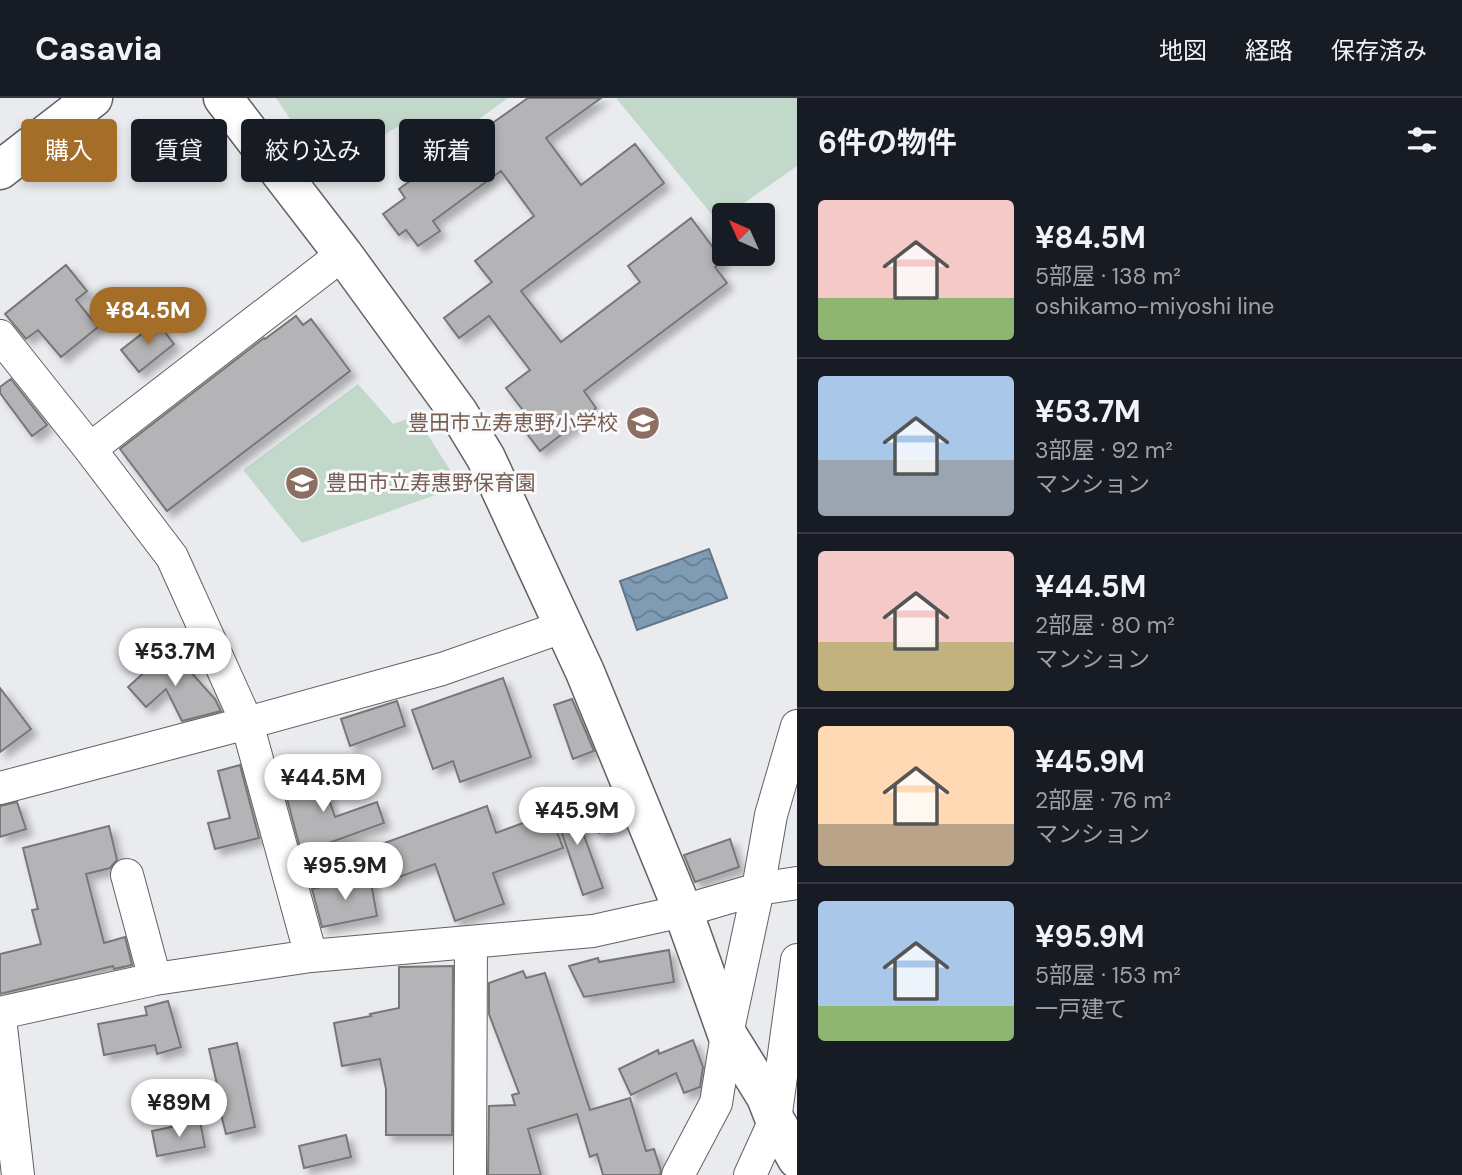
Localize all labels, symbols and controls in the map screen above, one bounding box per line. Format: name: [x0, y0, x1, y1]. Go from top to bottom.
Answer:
text: Casavia: [35, 27, 162, 70]
text: 地図: [1159, 35, 1207, 66]
text: 経路: [1245, 35, 1293, 66]
text: 保存済み: [1331, 35, 1427, 66]
chip: 購入: [21, 119, 117, 182]
chip: 賃貸: [131, 119, 227, 182]
chip: 絞り込み: [241, 119, 385, 182]
chip: 新着: [399, 119, 495, 182]
icon: filters: [1403, 121, 1441, 159]
text: 6件の物件: [818, 123, 957, 162]
north arrow: [712, 203, 775, 266]
map controls: [712, 203, 775, 266]
text: ¥84.5M: [1035, 218, 1146, 257]
icon: home: [874, 228, 958, 312]
text: 5部屋 · 138 m²: [1035, 261, 1181, 291]
pin: ¥84.5M: [91, 288, 205, 347]
text: oshikamo-miyoshi line: [1035, 291, 1274, 321]
text: ¥84.5M: [106, 295, 190, 325]
text: ¥53.7M: [1035, 392, 1141, 431]
school or university icon: 豊田市立寿恵野小学校: [624, 404, 662, 442]
icon: home: [874, 404, 958, 488]
place label: 豊田市立寿恵野小学校: [408, 409, 618, 437]
text: 3部屋 · 92 m²: [1035, 435, 1173, 465]
school or university icon: 豊田市立寿惠野保育園: [283, 464, 321, 502]
place label: 豊田市立寿惠野保育園: [326, 469, 536, 497]
text: マンション: [1035, 469, 1150, 499]
text: ¥44.5M: [1035, 567, 1146, 606]
icon: home: [874, 579, 958, 663]
text: 2部屋 · 80 m²: [1035, 610, 1175, 640]
pin: ¥53.7M: [118, 628, 232, 688]
text: ¥53.7M: [135, 636, 215, 666]
text: マンション: [1035, 644, 1150, 674]
text: ¥45.9M: [1035, 742, 1145, 781]
pin: ¥44.5M: [266, 754, 380, 814]
icon: home: [874, 754, 958, 838]
text: ¥44.5M: [280, 762, 366, 792]
text: 2部屋 · 76 m²: [1035, 785, 1171, 815]
pin: ¥45.9M: [520, 788, 634, 847]
text: ¥45.9M: [535, 795, 619, 825]
text: マンション: [1035, 819, 1150, 849]
pin: ¥95.9M: [288, 842, 402, 902]
text: ¥95.9M: [303, 850, 387, 880]
text: ¥95.9M: [1035, 917, 1145, 956]
icon: home: [874, 929, 958, 1013]
text: 5部屋 · 153 m²: [1035, 960, 1181, 990]
text: 一戸建て: [1035, 994, 1127, 1024]
pin: ¥89M: [138, 1080, 220, 1139]
text: ¥89M: [147, 1087, 211, 1117]

